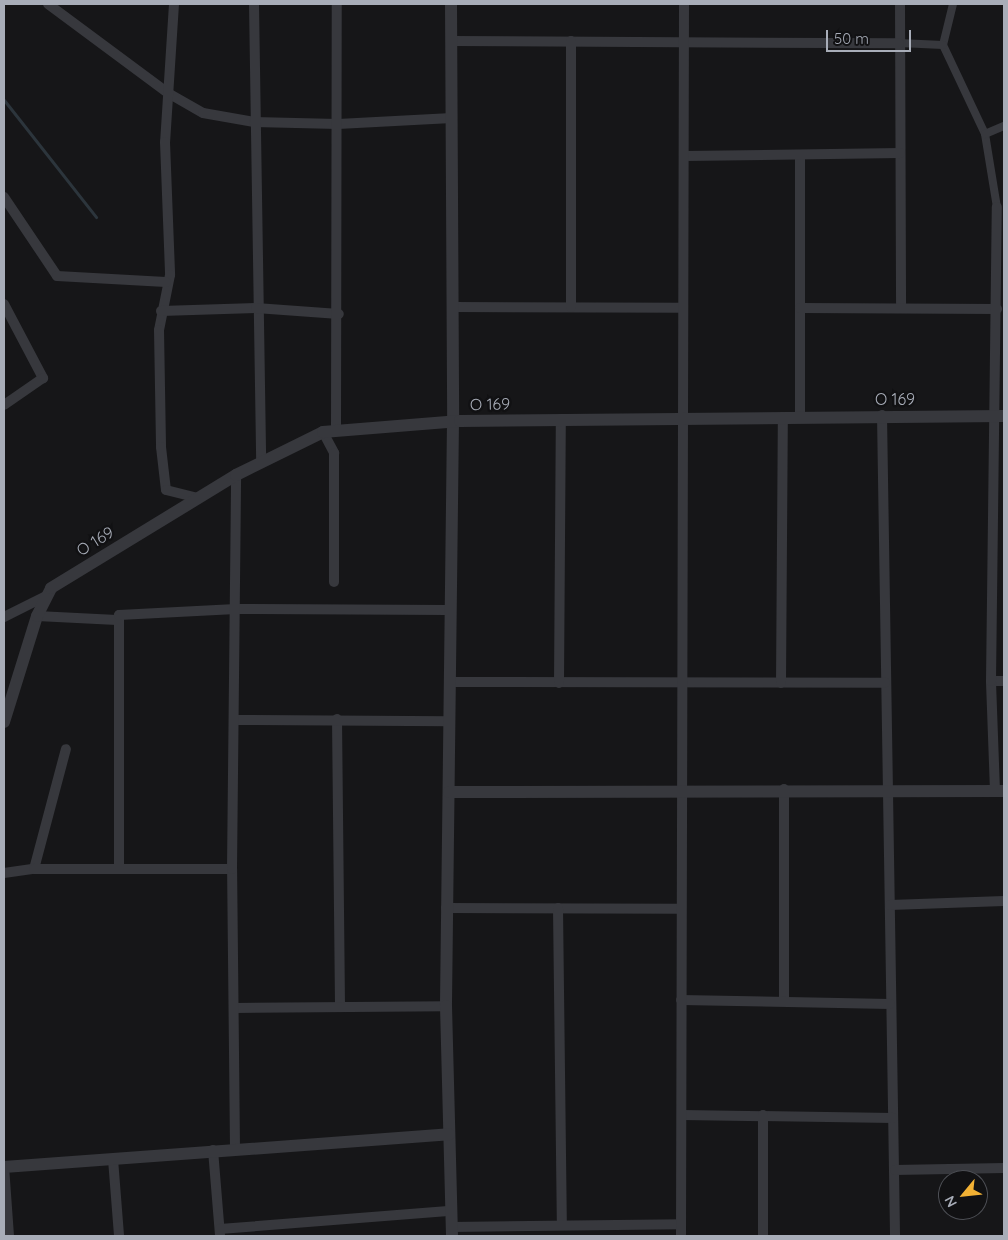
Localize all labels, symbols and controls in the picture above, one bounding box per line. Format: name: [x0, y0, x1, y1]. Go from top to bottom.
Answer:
scale bar: [828, 20, 913, 52]
text: 50 m: [834, 29, 869, 48]
street label: O 169: [875, 389, 915, 409]
street label: O 169: [470, 394, 510, 414]
street label: O 169: [73, 522, 117, 560]
north arrow: [938, 1170, 988, 1220]
text: N: [940, 1193, 961, 1210]

